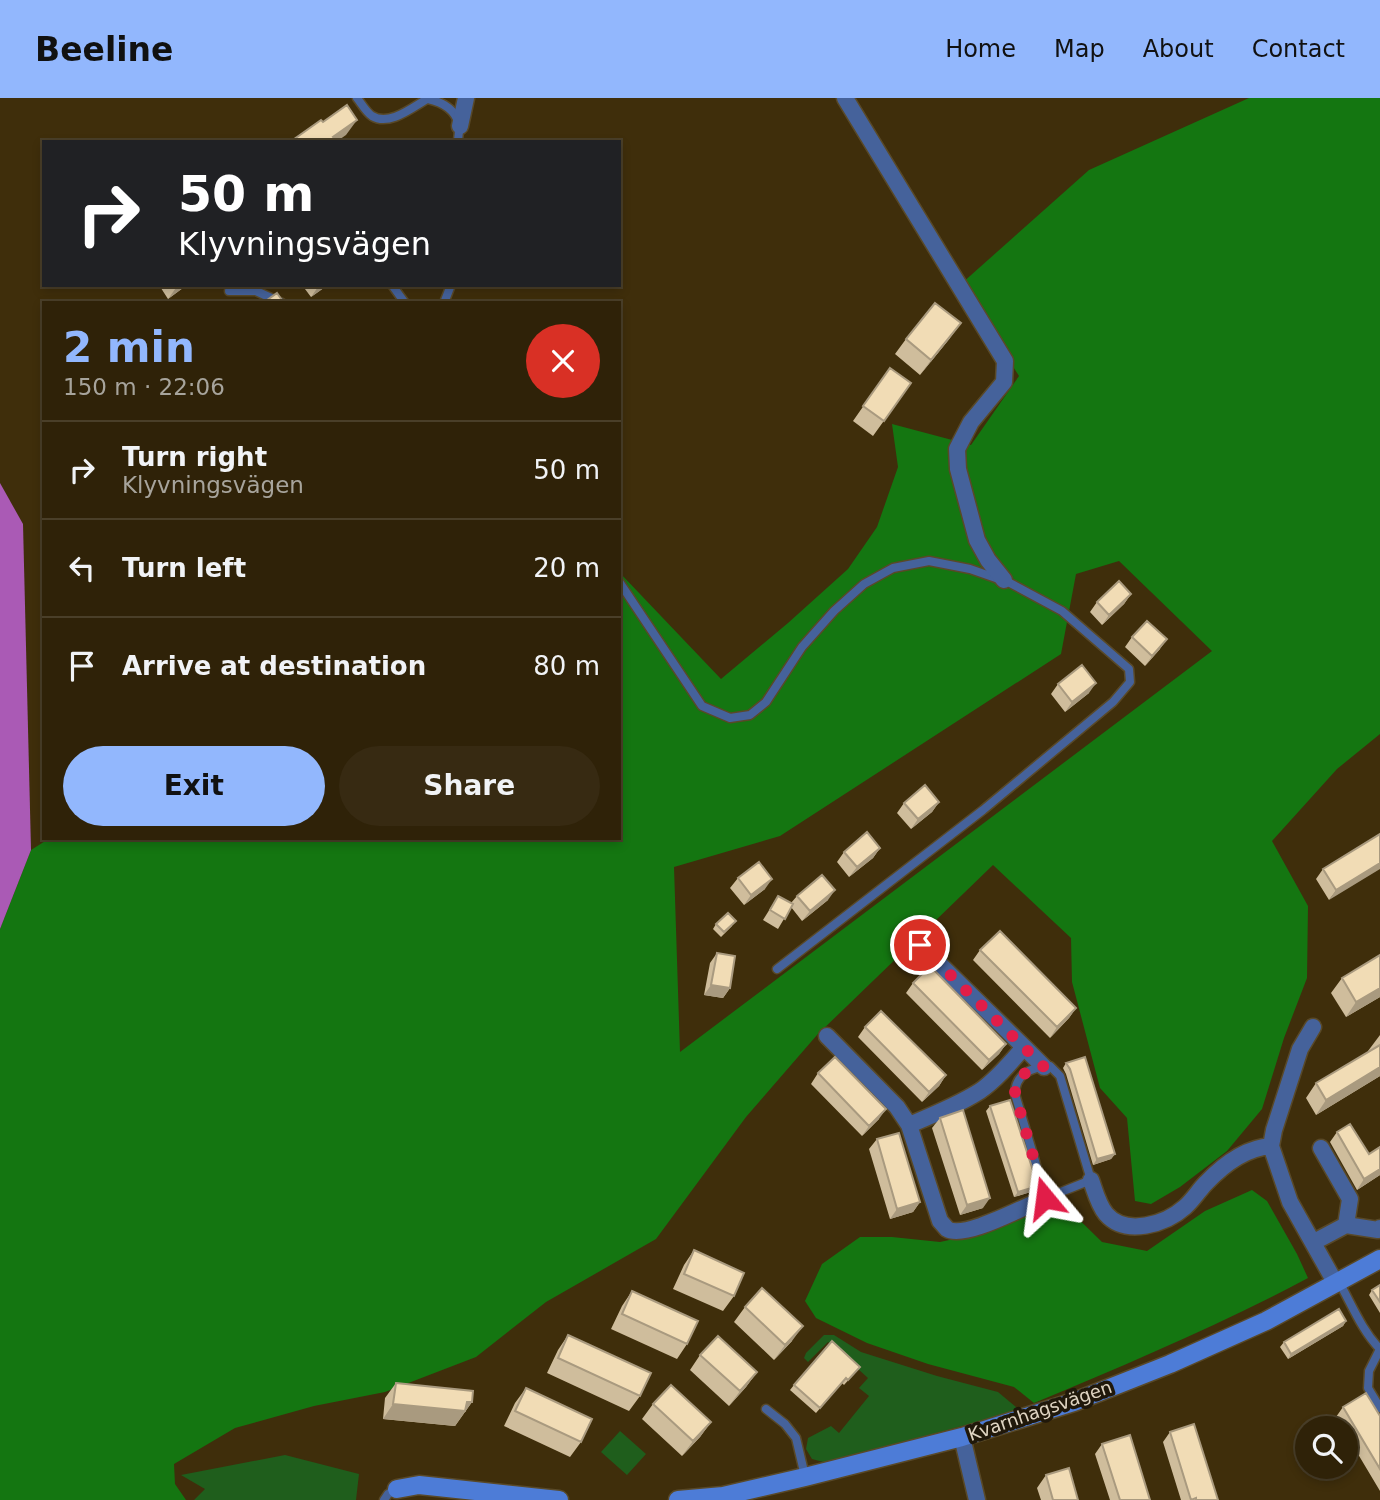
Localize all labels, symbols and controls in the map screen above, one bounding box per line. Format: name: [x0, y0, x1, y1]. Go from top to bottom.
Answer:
text: Beeline: [35, 30, 173, 69]
text: Home: [945, 35, 1016, 63]
text: Map: [1054, 35, 1105, 63]
text: About: [1143, 35, 1214, 63]
text: Contact: [1252, 35, 1345, 63]
text: 50 m: [178, 166, 314, 223]
icon: right: [63, 168, 154, 259]
text: Klyvningsvägen: [178, 225, 431, 263]
text: 2 min: [63, 323, 195, 372]
button: close: [526, 324, 600, 398]
text: 150 m · 22:06: [63, 374, 225, 400]
text: Turn right: [122, 442, 267, 472]
icon: right: [63, 451, 101, 489]
text: 50 m: [533, 455, 600, 485]
text: Klyvningsvägen: [122, 472, 304, 498]
icon: left: [63, 549, 101, 587]
text: Turn left: [122, 553, 246, 583]
text: 20 m: [533, 553, 600, 583]
icon: arrive: [63, 647, 101, 685]
text: Arrive at destination: [122, 651, 426, 681]
text: 80 m: [533, 651, 600, 681]
button: Exit: [63, 746, 325, 826]
button: Share: [339, 746, 600, 826]
pin: [890, 915, 950, 975]
icon: arrive: [901, 926, 939, 964]
position arrow: [1008, 1161, 1082, 1235]
street label: Kvarnhagsvägen: [965, 1376, 1115, 1445]
map controls: [1295, 1416, 1358, 1479]
button: search: [1295, 1416, 1358, 1479]

